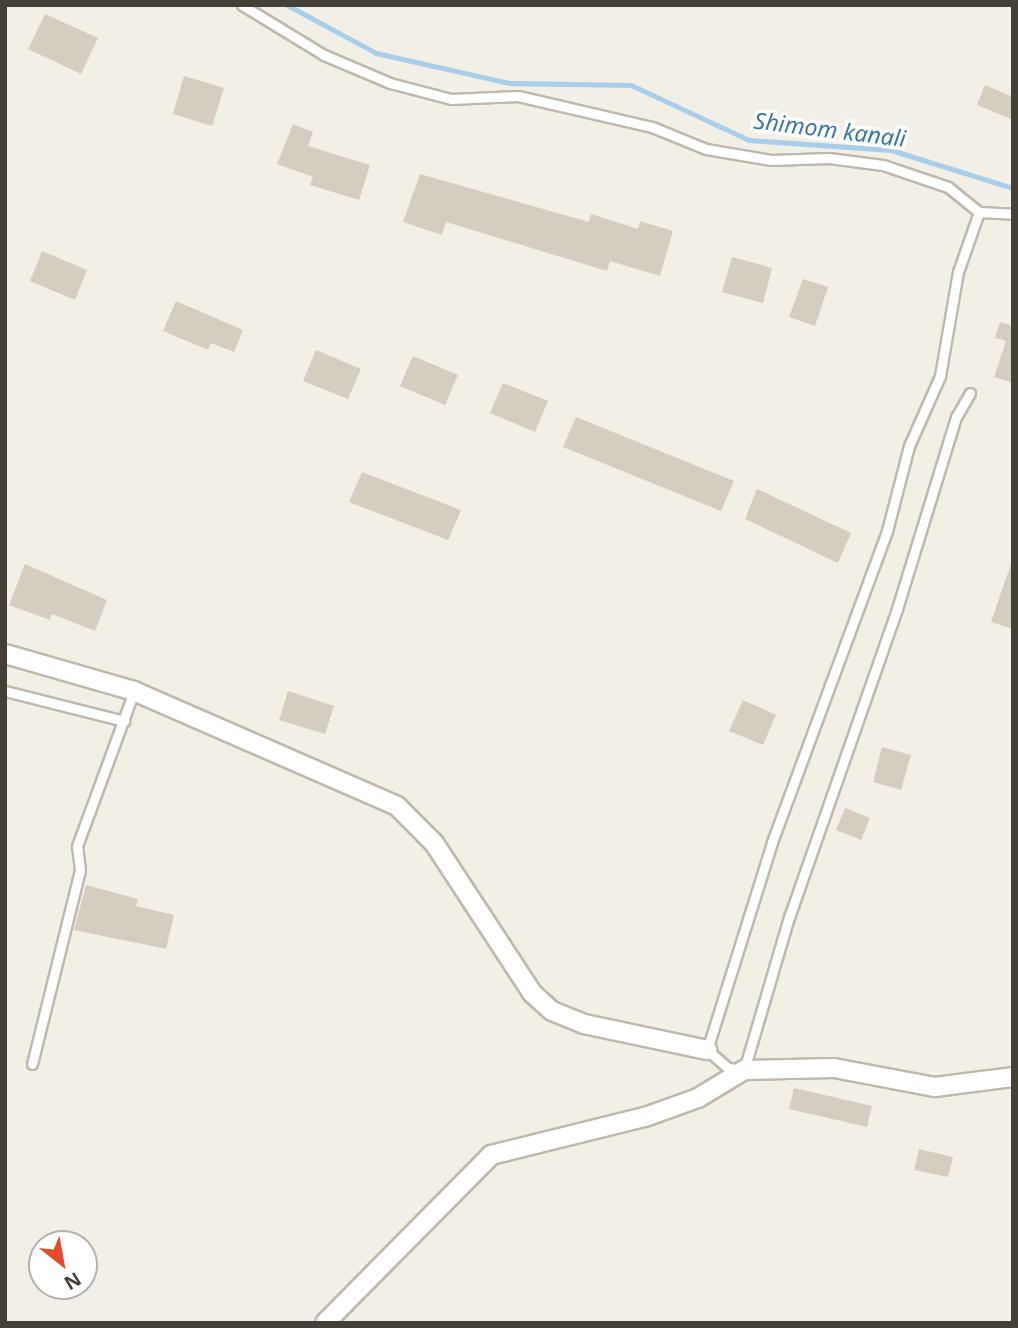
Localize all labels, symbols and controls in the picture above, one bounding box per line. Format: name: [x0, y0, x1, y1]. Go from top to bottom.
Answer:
water label: Shimom kanali: [753, 106, 907, 152]
north arrow: [28, 1230, 98, 1300]
text: N: [59, 1266, 86, 1296]

